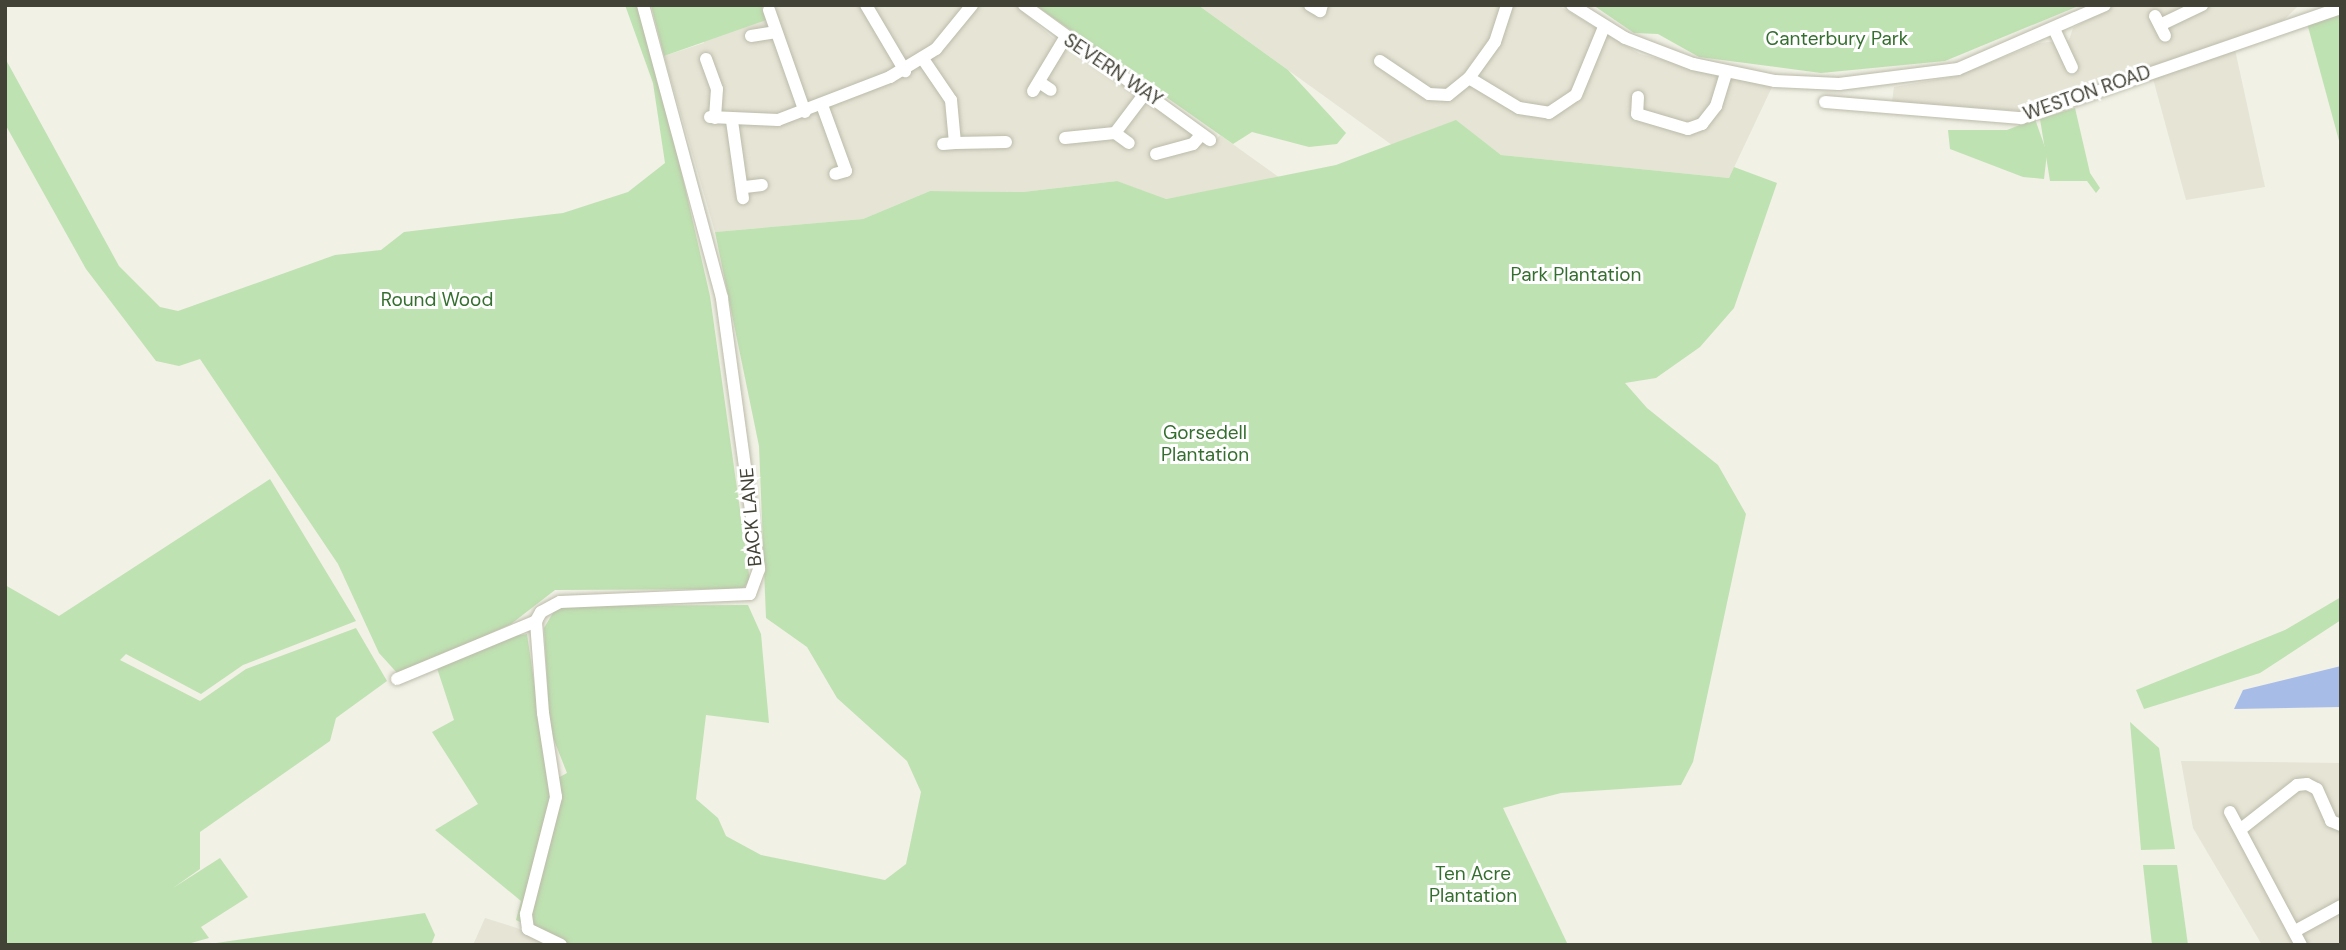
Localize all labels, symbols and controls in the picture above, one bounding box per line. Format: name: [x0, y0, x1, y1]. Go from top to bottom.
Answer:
park label: Canterbury Park: [1766, 28, 1908, 50]
street label: SEVERN WAY: [1059, 29, 1167, 111]
street label: WESTON ROAD: [2020, 61, 2154, 125]
park label: Park Plantation: [1511, 264, 1641, 286]
park label: Round Wood: [381, 289, 493, 311]
park label: Gorsedell Plantation: [1161, 422, 1249, 466]
street label: BACK LANE: [735, 467, 767, 567]
park label: Ten Acre Plantation: [1429, 863, 1517, 907]

